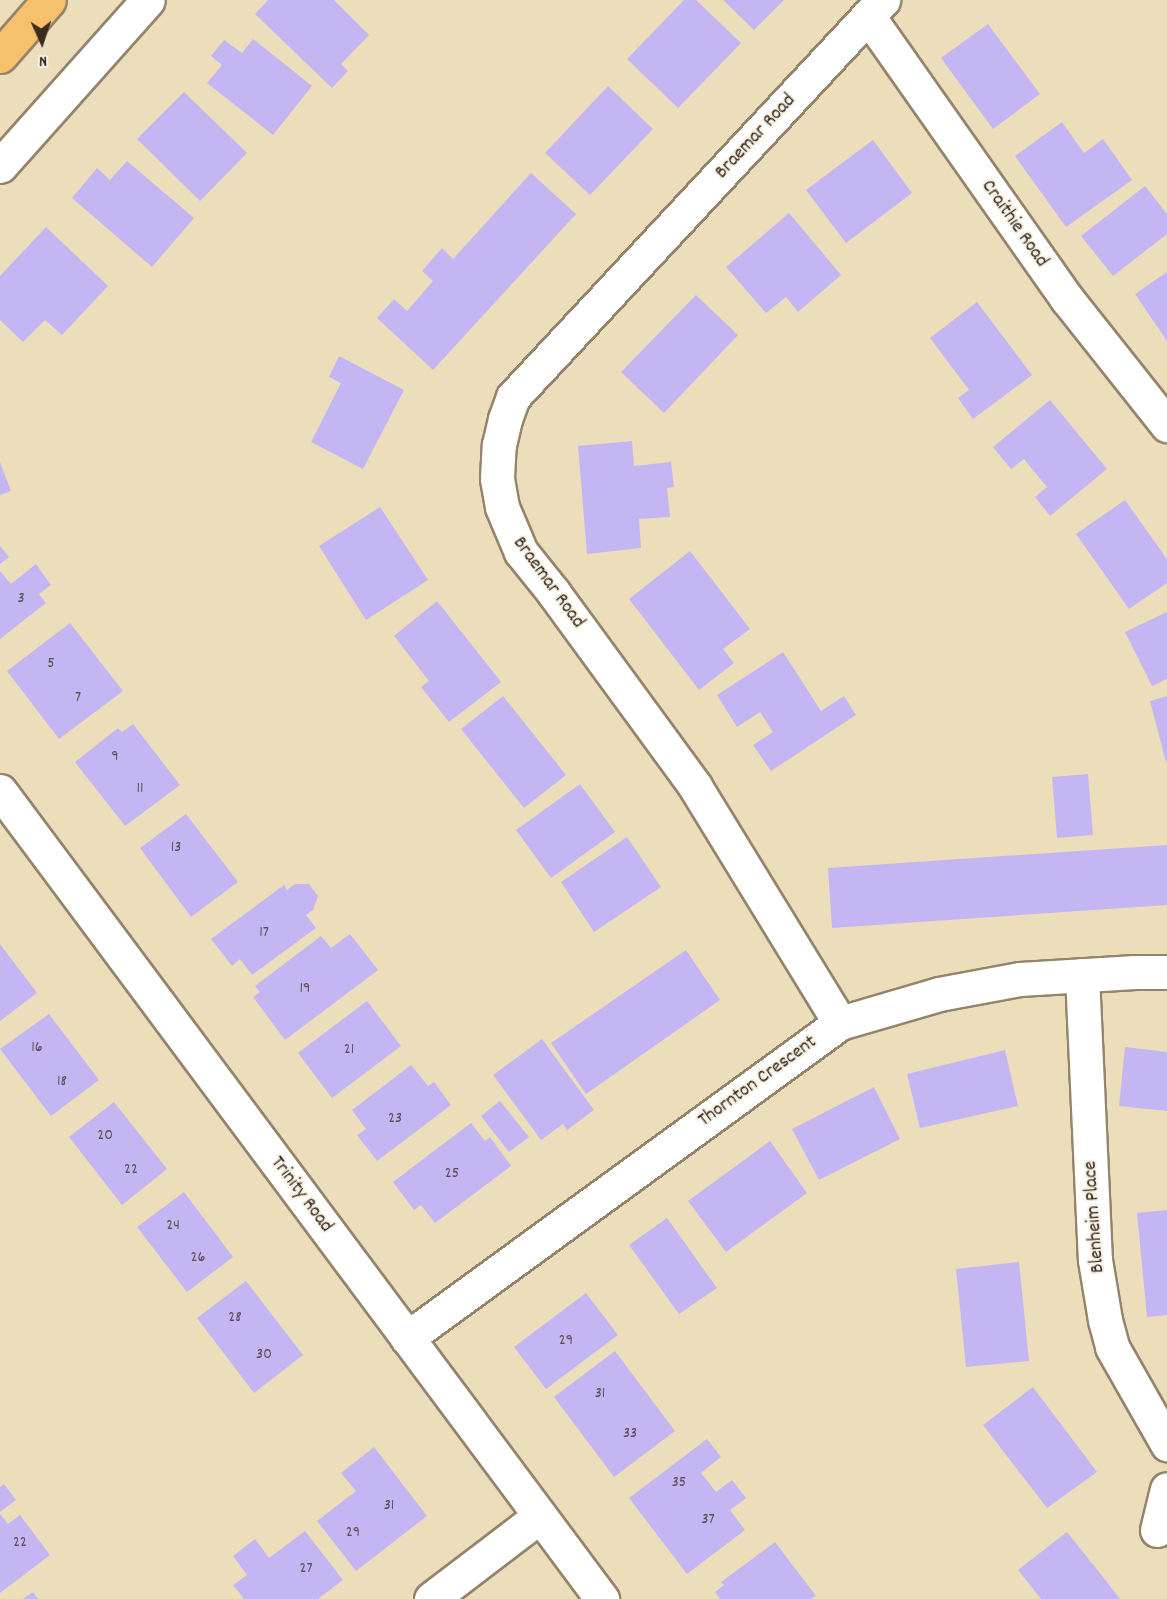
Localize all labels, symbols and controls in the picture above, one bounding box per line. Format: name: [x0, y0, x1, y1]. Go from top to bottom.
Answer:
north arrow: [12, 12, 72, 72]
text: N: [38, 49, 48, 72]
street label: Braemar Road: [711, 89, 801, 185]
street label: Craithie Road: [975, 176, 1053, 272]
street label: Braemar Road: [507, 532, 589, 634]
house number: 3: [17, 589, 25, 609]
house number: 5: [47, 654, 55, 674]
house number: 7: [75, 688, 81, 708]
house number: 9: [111, 747, 119, 767]
house number: 11: [136, 779, 144, 799]
house number: 13: [171, 838, 181, 858]
house number: 17: [259, 923, 269, 943]
house number: 19: [300, 979, 310, 999]
street label: Thornton Crescent: [694, 1031, 822, 1133]
house number: 16: [31, 1038, 43, 1058]
house number: 21: [344, 1040, 354, 1060]
house number: 18: [57, 1072, 67, 1092]
house number: 23: [388, 1109, 402, 1129]
house number: 20: [97, 1126, 113, 1146]
street label: Trinity Road: [265, 1152, 337, 1238]
house number: 22: [124, 1160, 138, 1180]
street label: Blenheim Place: [1079, 1160, 1111, 1274]
house number: 25: [445, 1164, 459, 1184]
house number: 24: [166, 1216, 180, 1236]
house number: 26: [191, 1248, 205, 1268]
house number: 28: [228, 1308, 242, 1328]
house number: 29: [559, 1331, 573, 1351]
house number: 30: [256, 1345, 272, 1365]
house number: 31: [595, 1384, 605, 1404]
house number: 33: [623, 1424, 637, 1444]
house number: 35: [672, 1473, 686, 1493]
house number: 31: [384, 1496, 394, 1516]
house number: 37: [701, 1510, 715, 1530]
house number: 29: [346, 1523, 360, 1543]
house number: 22: [13, 1533, 27, 1553]
house number: 27: [299, 1559, 313, 1579]

